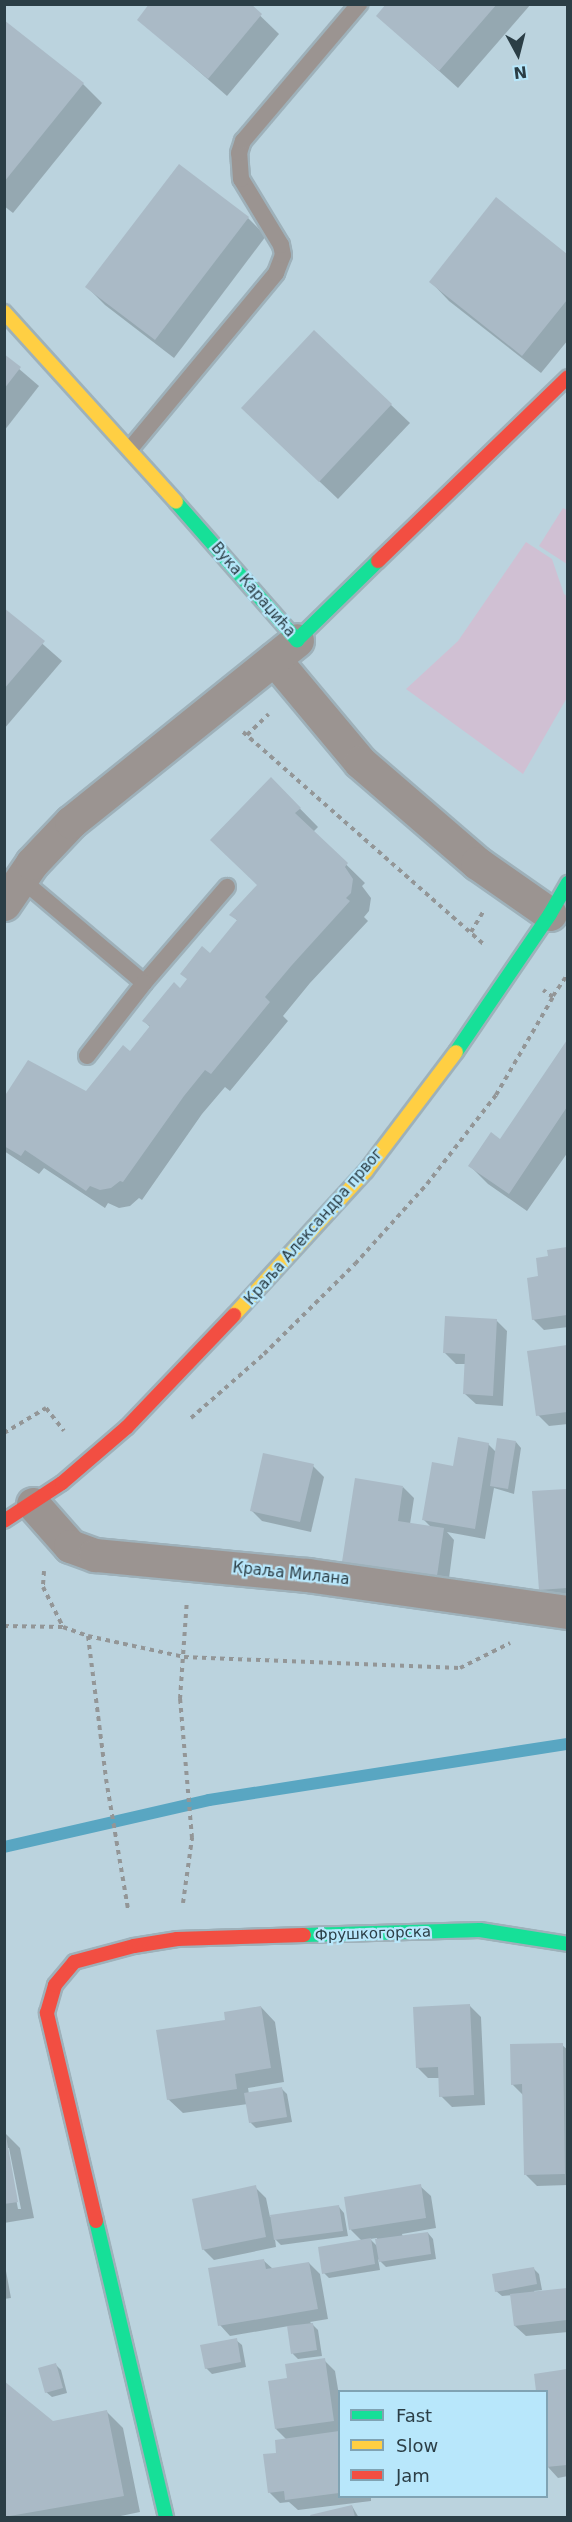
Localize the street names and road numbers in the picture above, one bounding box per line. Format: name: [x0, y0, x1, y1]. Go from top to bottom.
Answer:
street label: Вука Караџића: [207, 539, 299, 641]
street label: Краља Александра првог: [241, 1145, 387, 1309]
street label: Краља Милана: [232, 1559, 350, 1589]
street label: Фрушкогорска: [315, 1923, 431, 1945]

